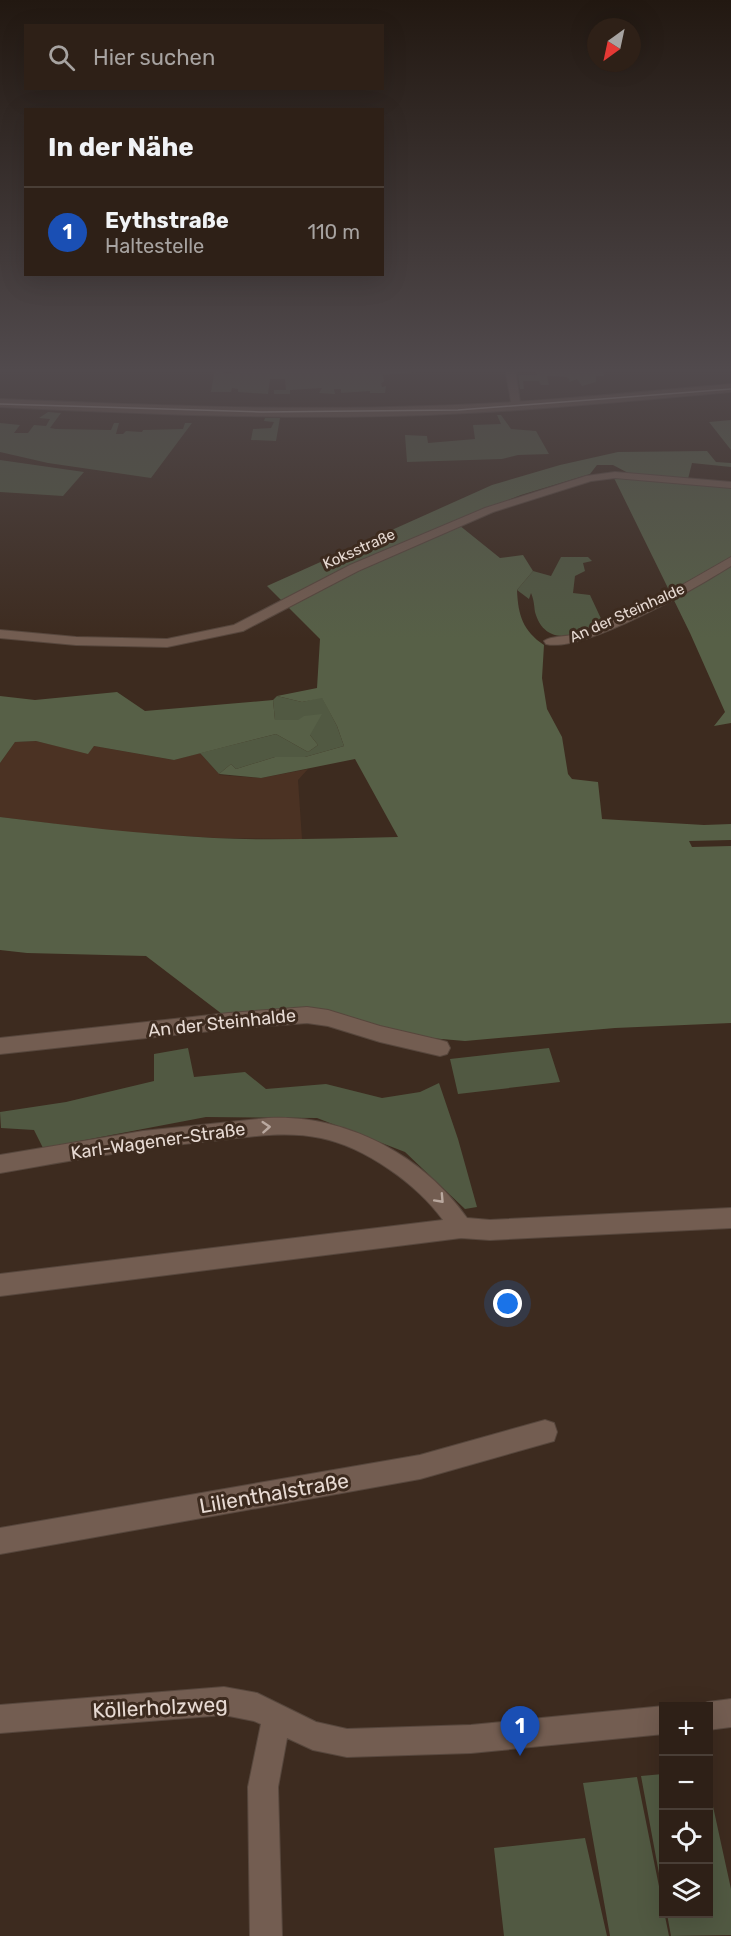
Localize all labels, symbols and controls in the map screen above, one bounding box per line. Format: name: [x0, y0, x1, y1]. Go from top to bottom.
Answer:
north arrow: [587, 18, 641, 72]
search box: [24, 24, 384, 90]
icon: search: [45, 41, 78, 74]
text: Hier suchen: [93, 44, 215, 71]
text: In der Nähe: [48, 132, 194, 163]
text: Eythstraße: [105, 207, 229, 234]
text: 1: [63, 220, 72, 244]
text: 110 m: [308, 220, 360, 244]
text: Haltestelle: [105, 234, 204, 258]
street label: Koksstraße: [320, 525, 398, 573]
street label: An der Steinhalde: [567, 580, 687, 646]
street label: An der Steinhalde: [147, 1004, 297, 1042]
street label: Karl-Wagener-Straße: [69, 1118, 247, 1164]
one-way arrow: [261, 1120, 270, 1133]
one-way arrow: [432, 1192, 443, 1203]
your location: [493, 1289, 522, 1318]
street label: Lilienthalstraße: [197, 1468, 351, 1518]
street label: Köllerholzweg: [92, 1691, 228, 1723]
map controls: [659, 1702, 713, 1918]
button: +: [659, 1702, 713, 1756]
pin: 1: [500, 1706, 540, 1756]
button: −: [659, 1756, 713, 1810]
button: locate: [659, 1810, 713, 1864]
button: layers: [659, 1864, 713, 1918]

